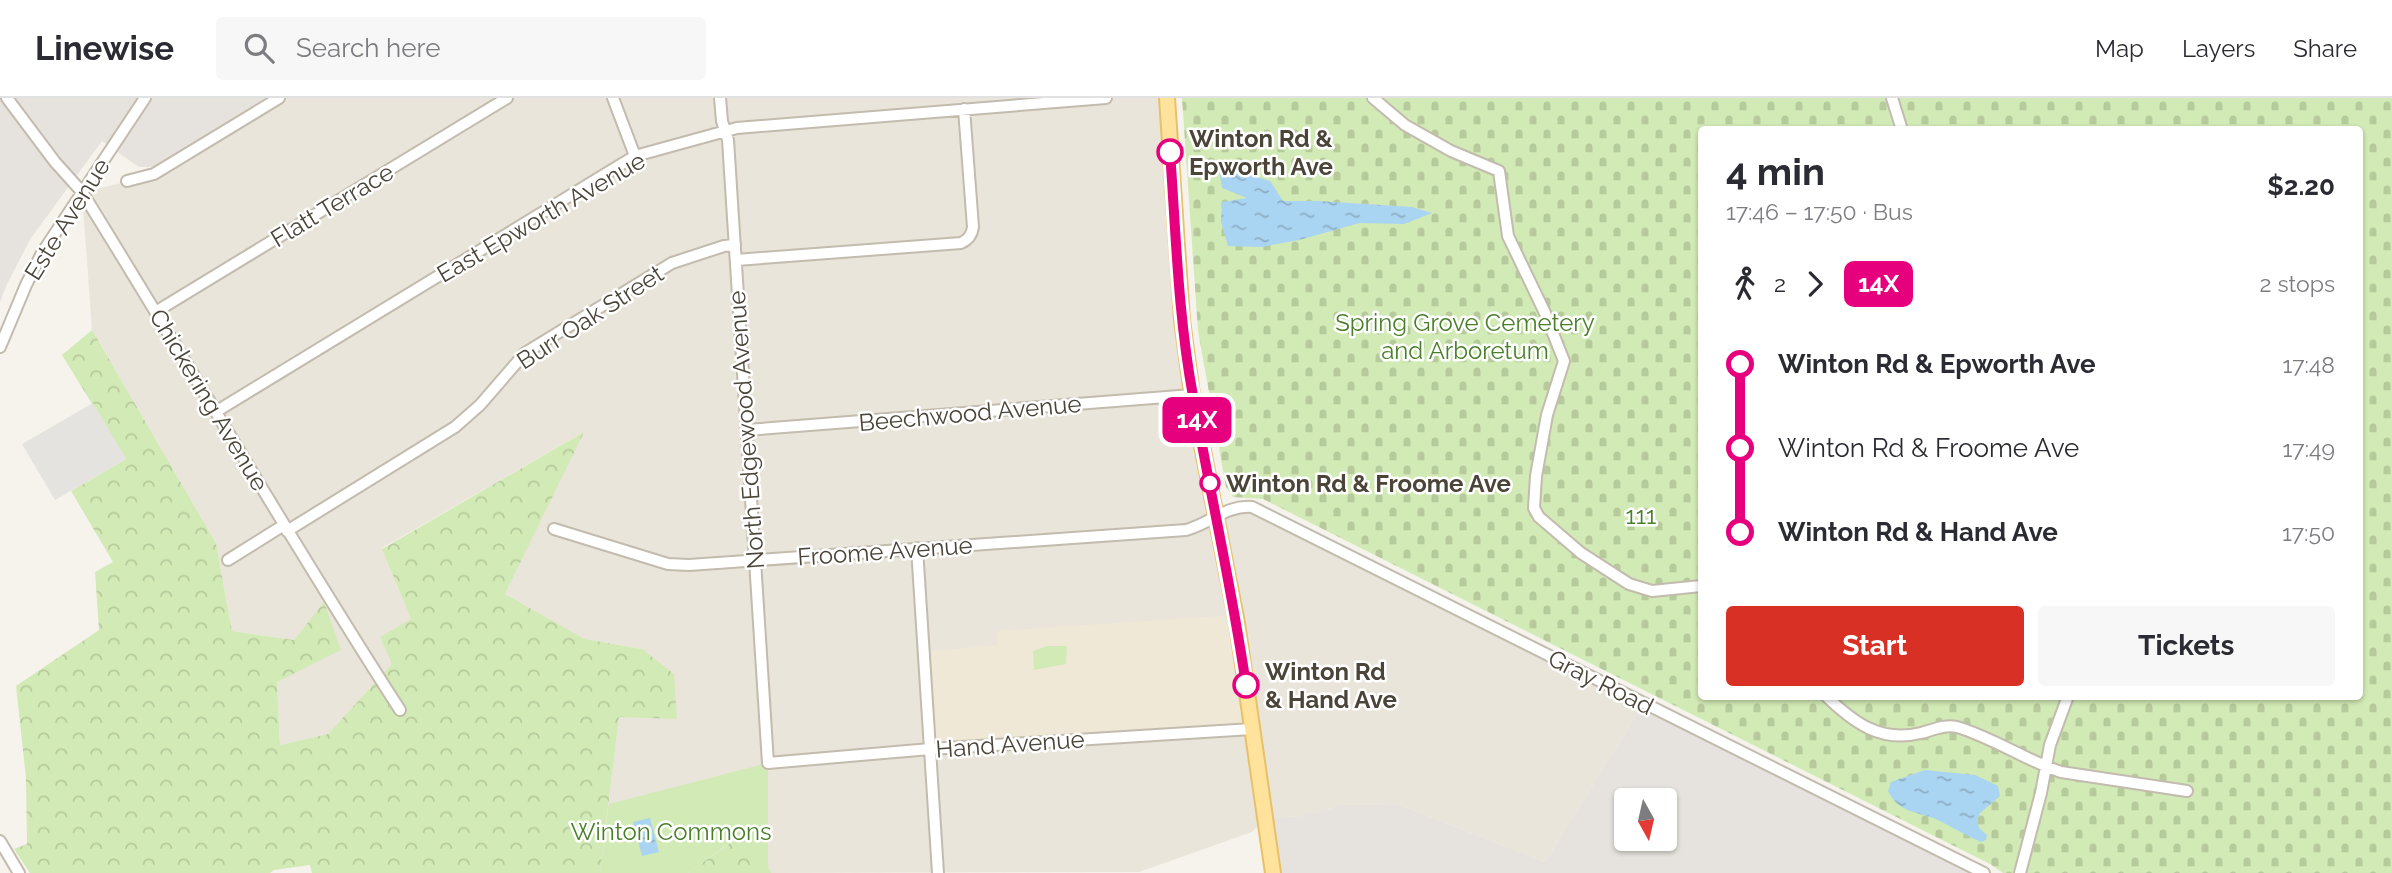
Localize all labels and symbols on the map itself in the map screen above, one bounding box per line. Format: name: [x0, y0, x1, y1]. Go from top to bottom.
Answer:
place label: Winton Rd & Epworth Ave: [1189, 124, 1333, 181]
marker: Winton Rd & Epworth Ave: [1157, 139, 1183, 165]
street label: East Epworth Avenue: [432, 146, 650, 288]
street label: Este Avenue: [18, 153, 116, 285]
street label: Flatt Terrace: [265, 157, 399, 253]
street label: Burr Oak Street: [511, 259, 669, 375]
street label: North Edgewood Avenue: [722, 290, 770, 570]
street label: Chickering Avenue: [143, 304, 275, 496]
park label: Spring Grove Cemetery and Arboretum: [1335, 308, 1595, 365]
street label: Beechwood Avenue: [858, 389, 1082, 437]
line badge: 14X: [1157, 397, 1237, 443]
place label: Winton Rd & Froome Ave: [1226, 469, 1511, 498]
marker: Winton Rd & Froome Ave: [1200, 473, 1220, 493]
park label: 111: [1626, 501, 1656, 530]
street label: Froome Avenue: [796, 530, 974, 572]
street label: Gray Road: [1543, 643, 1659, 721]
place label: Winton Rd & Hand Ave: [1265, 657, 1397, 714]
marker: Winton Rd & Hand Ave: [1233, 672, 1259, 698]
street label: Hand Avenue: [935, 724, 1085, 764]
north arrow: [1614, 788, 1676, 850]
park label: Winton Commons: [570, 817, 772, 846]

